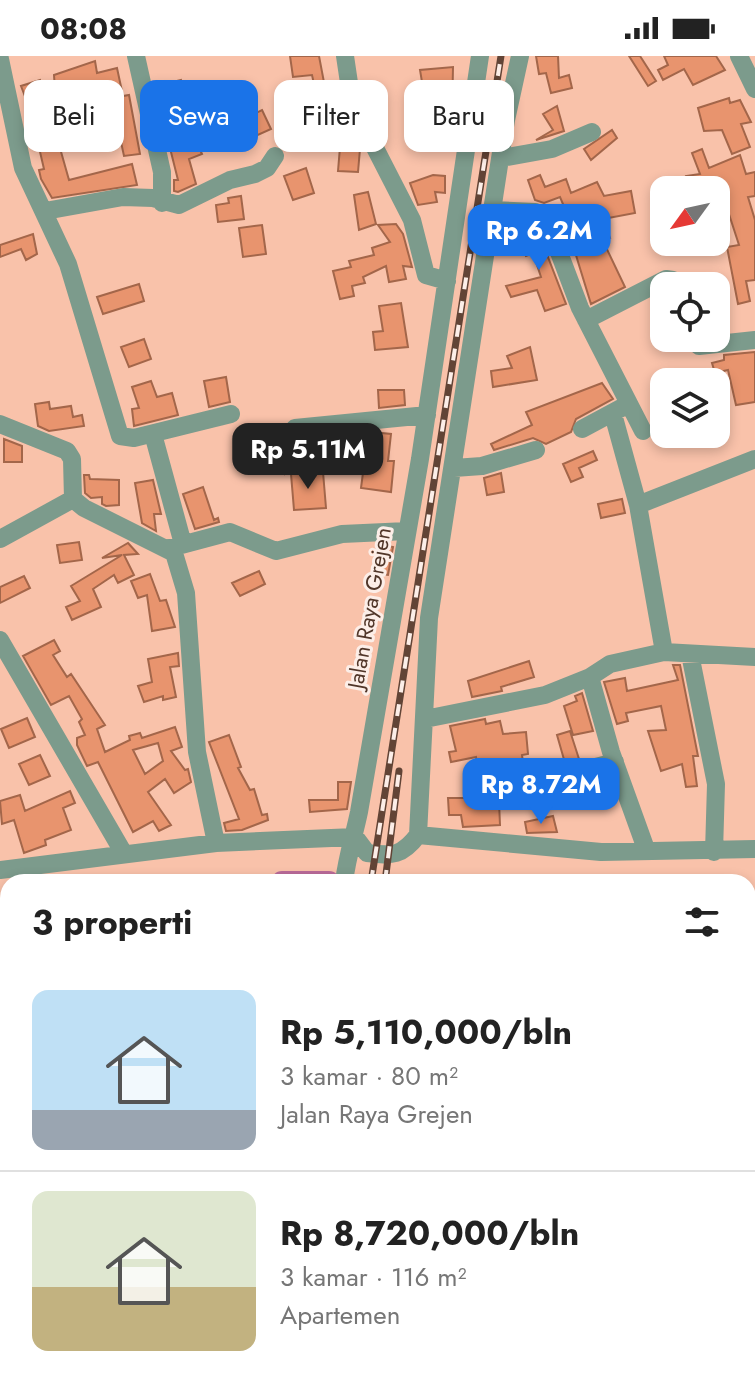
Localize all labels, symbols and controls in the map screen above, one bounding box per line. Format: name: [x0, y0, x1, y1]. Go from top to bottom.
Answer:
text: 08:08: [40, 7, 127, 50]
chip: Beli: [24, 80, 124, 152]
chip: Sewa: [140, 80, 258, 152]
chip: Filter: [274, 80, 388, 152]
chip: Baru: [404, 80, 514, 152]
north arrow: [650, 176, 730, 256]
map controls: [650, 176, 730, 448]
pin: Rp 6.2M: [465, 204, 613, 272]
text: Rp 6.2M: [486, 211, 592, 249]
button: locate: [650, 272, 730, 352]
button: layers: [650, 368, 730, 448]
pin: Rp 5.11M: [225, 423, 391, 491]
text: Rp 5.11M: [250, 430, 366, 468]
street label: Jalan Raya Grejen: [339, 525, 399, 694]
pin: Rp 8.72M: [458, 758, 624, 826]
text: Rp 8.72M: [481, 765, 601, 803]
text: 3 properti: [32, 898, 192, 947]
icon: filters: [680, 900, 724, 944]
text: Rp 5,110,000/bln: [280, 1008, 572, 1057]
icon: home: [96, 1022, 192, 1118]
text: 3 kamar · 80 m²: [280, 1057, 458, 1095]
text: Jalan Raya Grejen: [280, 1095, 473, 1133]
text: Rp 8,720,000/bln: [280, 1209, 579, 1258]
icon: home: [96, 1223, 192, 1319]
text: 3 kamar · 116 m²: [280, 1258, 467, 1296]
text: Apartemen: [280, 1296, 400, 1334]

